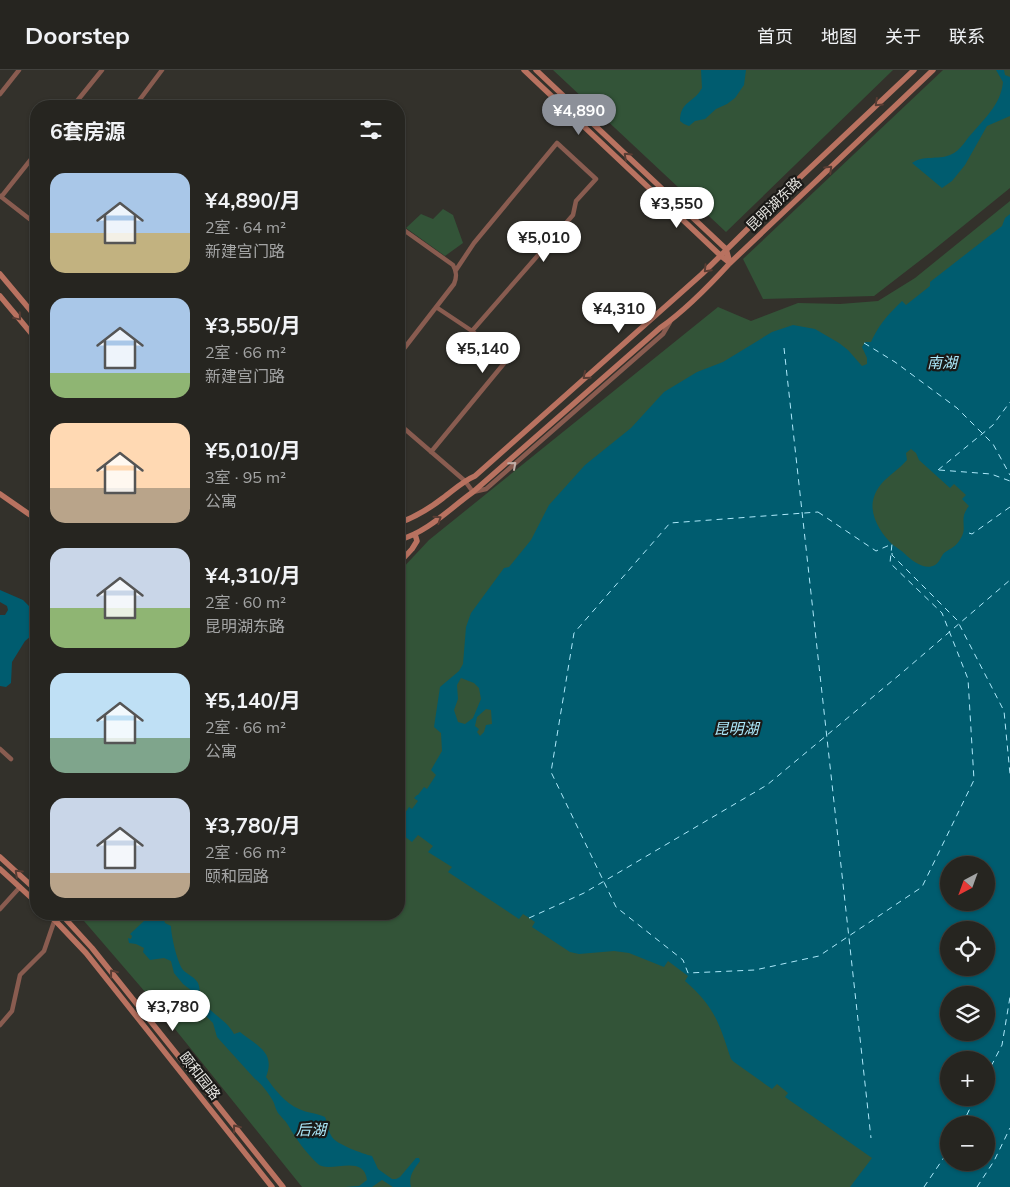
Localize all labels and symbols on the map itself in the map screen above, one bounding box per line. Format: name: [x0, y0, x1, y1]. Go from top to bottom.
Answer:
pin: ¥4,890: [538, 93, 620, 136]
one-way arrow: [875, 97, 884, 106]
one-way arrow: [624, 153, 633, 162]
one-way arrow: [823, 166, 832, 175]
street label: 昆明湖东路: [743, 173, 805, 235]
pin: ¥3,550: [636, 186, 718, 229]
pin: ¥5,010: [503, 220, 585, 263]
one-way arrow: [704, 263, 713, 272]
pin: ¥4,310: [578, 292, 660, 334]
one-way arrow: [12, 312, 21, 321]
pin: ¥5,140: [442, 332, 524, 374]
water label: 南湖: [927, 353, 959, 372]
one-way arrow: [582, 371, 591, 380]
one-way arrow: [507, 462, 516, 471]
one-way arrow: [433, 516, 442, 526]
water label: 昆明湖: [713, 719, 760, 738]
north arrow: [940, 856, 995, 911]
one-way arrow: [15, 870, 24, 879]
one-way arrow: [110, 970, 118, 979]
pin: ¥3,780: [132, 990, 214, 1032]
street label: 颐和园路: [176, 1048, 224, 1104]
water label: 后湖: [296, 1120, 328, 1139]
one-way arrow: [233, 1125, 241, 1134]

